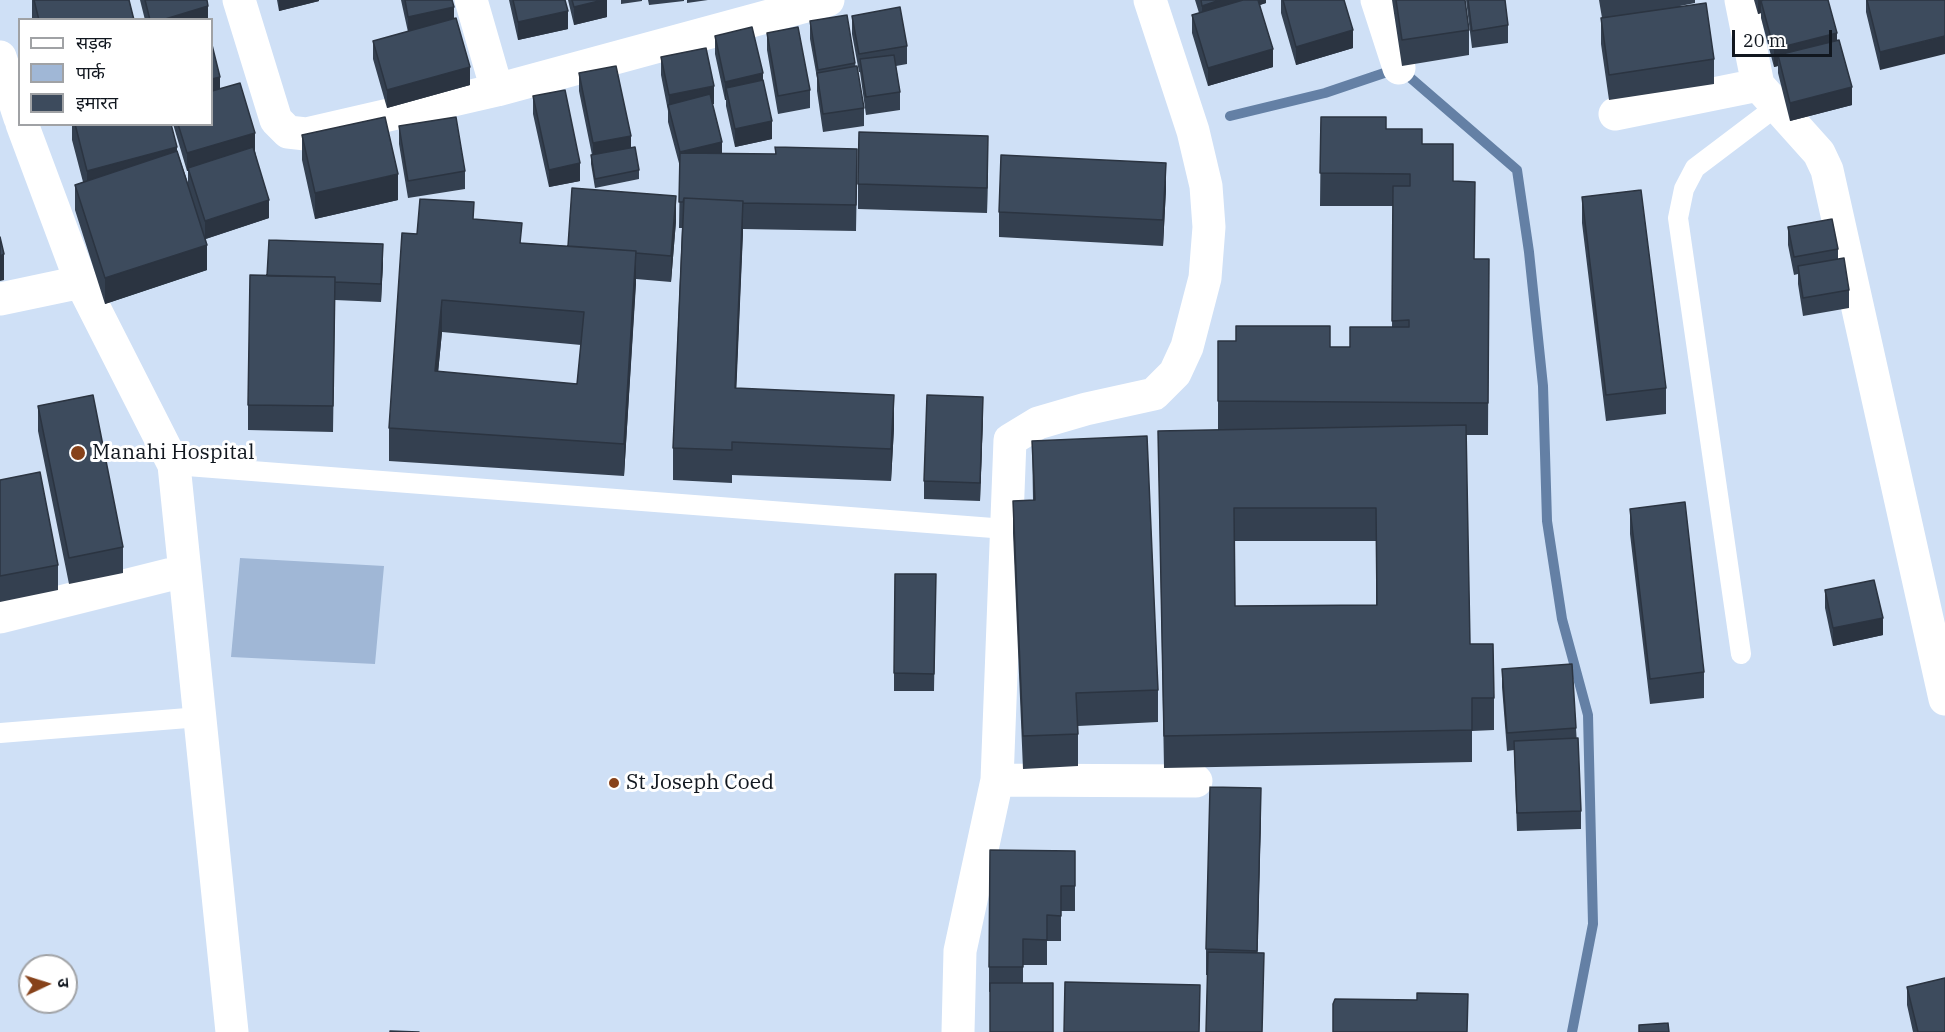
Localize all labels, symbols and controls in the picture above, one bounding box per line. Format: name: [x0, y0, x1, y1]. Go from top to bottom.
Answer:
legend: [18, 18, 213, 126]
scale bar: [1735, 18, 1836, 56]
text: 20 m: [1743, 29, 1786, 52]
text: सड़क: [76, 31, 112, 54]
text: पार्क: [76, 61, 105, 84]
text: इमारत: [76, 91, 118, 114]
place label: Manahi Hospital: [92, 440, 255, 466]
marker: Manahi Hospital: [69, 444, 87, 462]
place label: St Joseph Coed: [626, 770, 774, 796]
marker: St Joseph Coed: [607, 776, 621, 790]
north arrow: [18, 954, 78, 1014]
text: उ: [54, 978, 74, 988]

